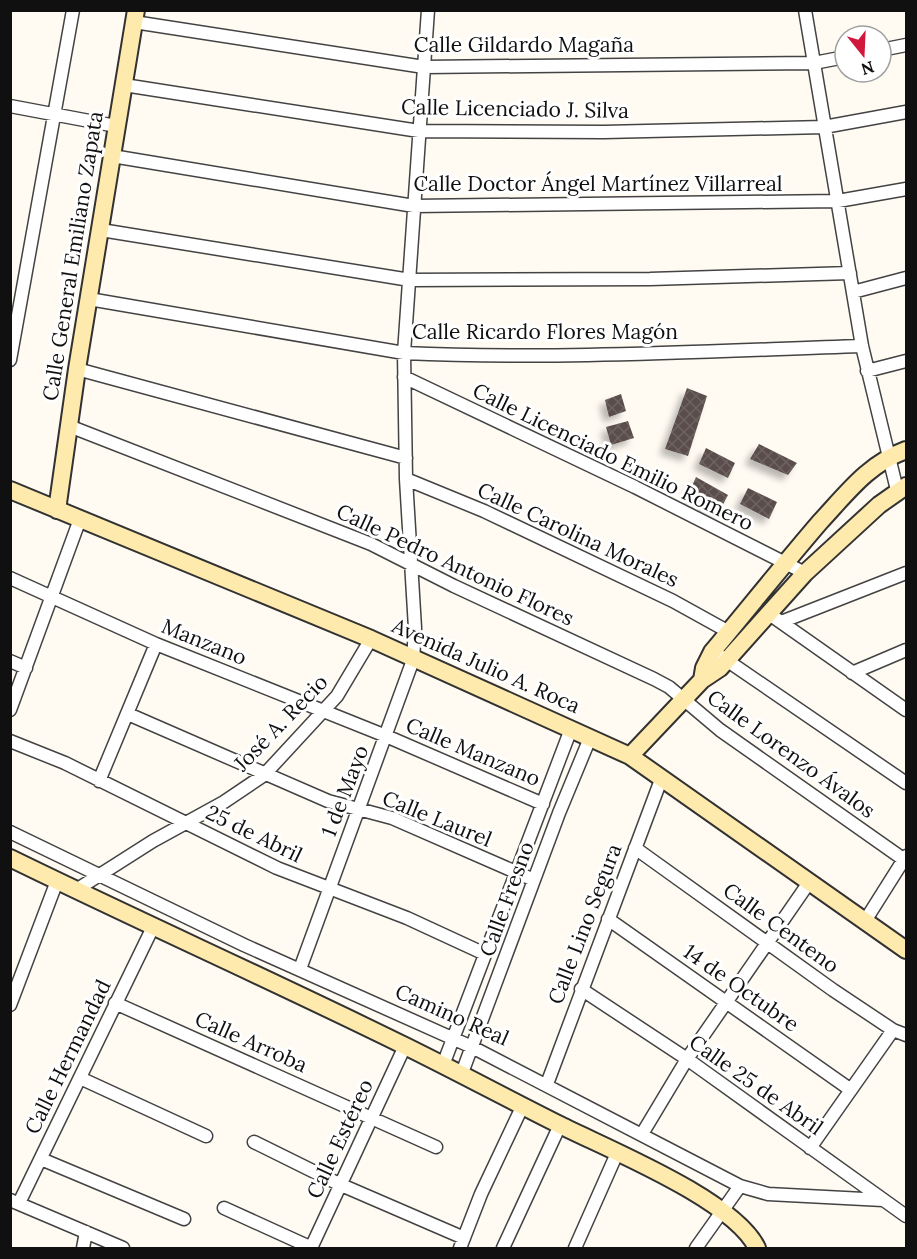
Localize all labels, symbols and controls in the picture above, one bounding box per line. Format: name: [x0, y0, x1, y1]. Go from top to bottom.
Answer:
north arrow: [833, 24, 893, 84]
street label: Calle Gildardo Magaña: [414, 31, 634, 58]
text: N: [859, 57, 877, 80]
street label: Calle Licenciado J. Silva: [401, 93, 629, 124]
street label: Calle General Emiliano Zapata: [36, 109, 109, 403]
street label: Calle Doctor Ángel Martínez Villarreal: [413, 170, 783, 197]
street label: Calle Ricardo Flores Magón: [412, 318, 678, 345]
street label: Calle Licenciado Emilio Romero: [468, 377, 758, 536]
street label: Calle Carolina Morales: [473, 476, 683, 593]
street label: Calle Pedro Antonio Flores: [332, 498, 578, 632]
street label: Manzano: [158, 612, 251, 671]
street label: Avenida Julio A. Roca: [387, 612, 585, 719]
street label: José A. Recio: [227, 669, 333, 777]
street label: Calle Lorenzo Ávalos: [702, 683, 881, 824]
street label: Calle Manzano: [402, 711, 544, 792]
street label: 1 de Mayo: [315, 741, 374, 840]
street label: Calle Laurel: [378, 784, 496, 853]
street label: 25 de Abril: [202, 799, 307, 868]
street label: Calle Fresno: [473, 838, 540, 960]
street label: Calle Lino Segura: [542, 840, 628, 1008]
street label: Calle Centeno: [718, 876, 845, 979]
street label: 14 de Octubre: [678, 938, 804, 1037]
street label: Calle Hermandad: [18, 975, 117, 1138]
street label: Camino Real: [391, 977, 513, 1052]
street label: Calle Arroba: [191, 1005, 312, 1078]
street label: Calle 25 de Abril: [684, 1028, 829, 1141]
street label: Calle Estéreo: [300, 1075, 379, 1203]

